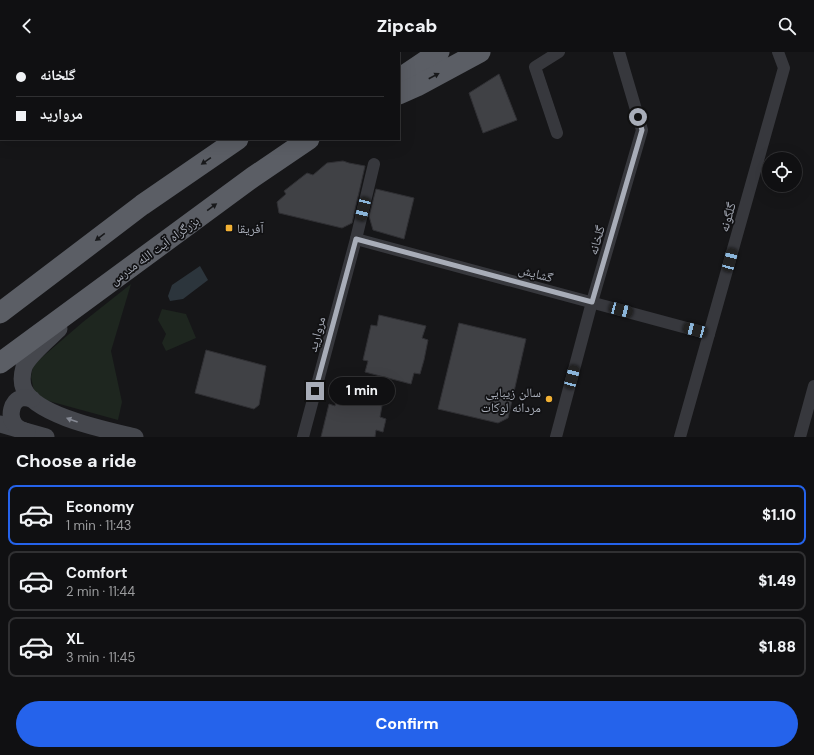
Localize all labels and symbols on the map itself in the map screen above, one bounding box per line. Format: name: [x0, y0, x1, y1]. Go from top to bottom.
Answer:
one-way arrow: [428, 73, 440, 80]
route start: [629, 108, 647, 126]
one-way arrow: [200, 157, 211, 165]
car: [354, 196, 372, 222]
street label: گلگونه: [715, 200, 740, 234]
one-way arrow: [207, 204, 217, 212]
street label: بزرگراه آیت الله مدرس: [106, 212, 202, 289]
place label: آفریقا: [237, 220, 264, 237]
marker: آفریقا: [224, 223, 234, 233]
street label: گلخانه: [584, 223, 609, 257]
one-way arrow: [95, 233, 105, 241]
car: [721, 247, 739, 273]
street label: گشایش: [517, 261, 556, 286]
car: [608, 301, 634, 319]
street label: مروارید: [304, 314, 329, 354]
car: [682, 321, 708, 339]
car: [563, 364, 581, 390]
callout: 1 min: [329, 377, 395, 405]
route end: [306, 382, 324, 400]
place label: سالن زیبایی مردانه لوکات: [481, 384, 541, 416]
marker: سالن زیبایی مردانه لوکات: [544, 394, 554, 404]
one-way arrow: [65, 416, 77, 422]

